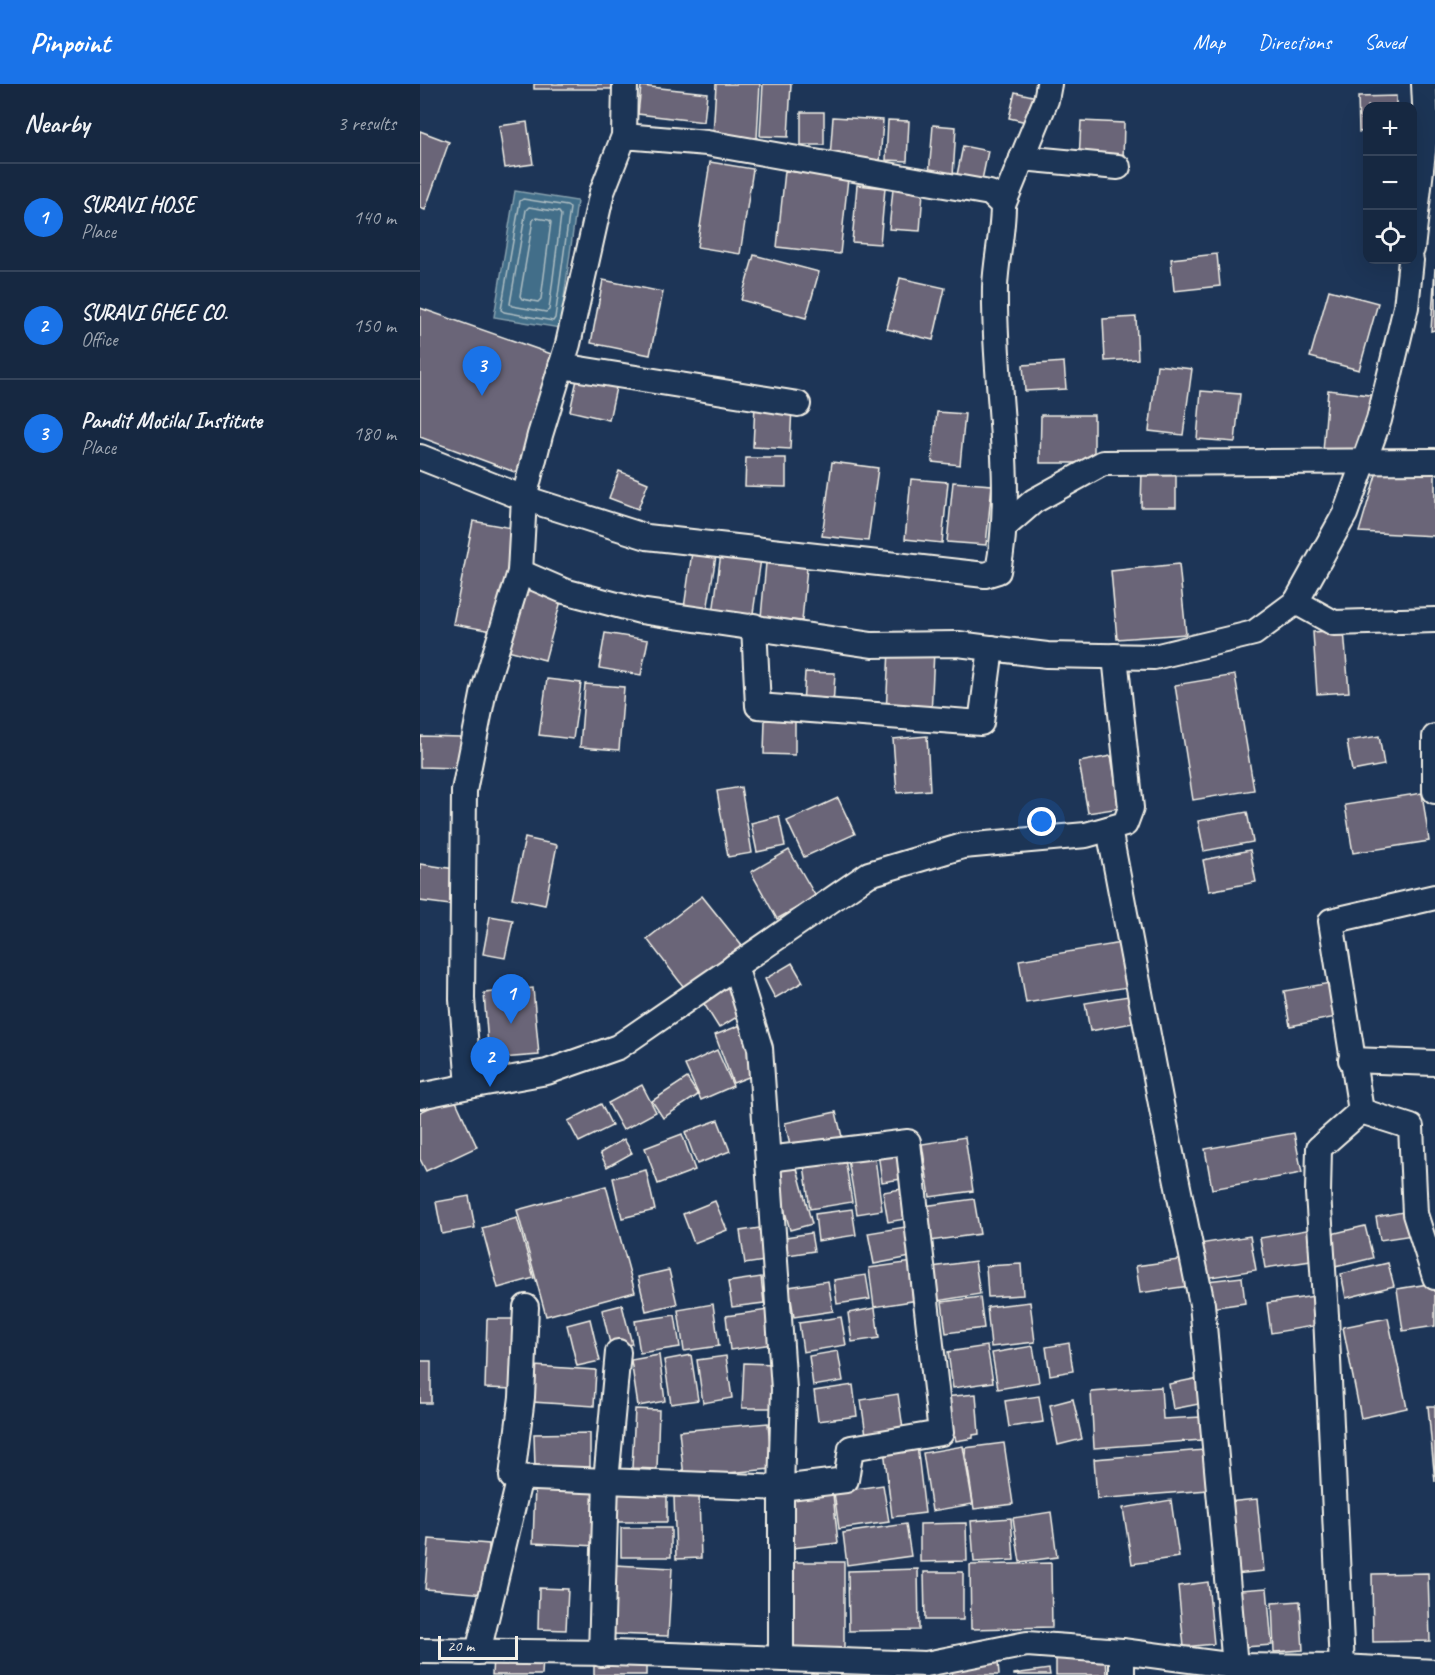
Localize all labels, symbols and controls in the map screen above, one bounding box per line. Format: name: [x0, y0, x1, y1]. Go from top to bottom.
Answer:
text: Pinpoint: [30, 25, 110, 60]
text: Map: [1193, 29, 1225, 55]
text: Directions: [1258, 29, 1331, 55]
text: Saved: [1364, 29, 1405, 55]
map controls: [1363, 102, 1417, 264]
button: +: [1363, 102, 1417, 156]
text: Nearby: [24, 107, 89, 140]
text: 3 results: [337, 111, 396, 136]
button: −: [1363, 156, 1417, 210]
text: SURAVI HOSE: [81, 191, 195, 219]
text: 1: [39, 205, 48, 230]
text: 140 m: [353, 205, 396, 230]
button: locate: [1363, 210, 1417, 264]
text: Place: [81, 219, 116, 244]
text: SURAVI GHEE CO.: [81, 299, 228, 327]
text: 2: [39, 313, 48, 338]
text: 150 m: [353, 313, 396, 338]
text: Office: [81, 327, 118, 352]
pin: 3: [462, 346, 502, 396]
text: Pandit Motilal Institute: [81, 407, 262, 435]
text: 3: [39, 421, 48, 446]
text: 180 m: [353, 421, 396, 446]
text: Place: [81, 435, 116, 460]
your location: [1027, 807, 1056, 836]
pin: 1: [492, 974, 530, 1024]
pin: 2: [470, 1038, 510, 1087]
scale bar: [438, 1633, 518, 1660]
text: 20 m: [447, 1636, 474, 1656]

